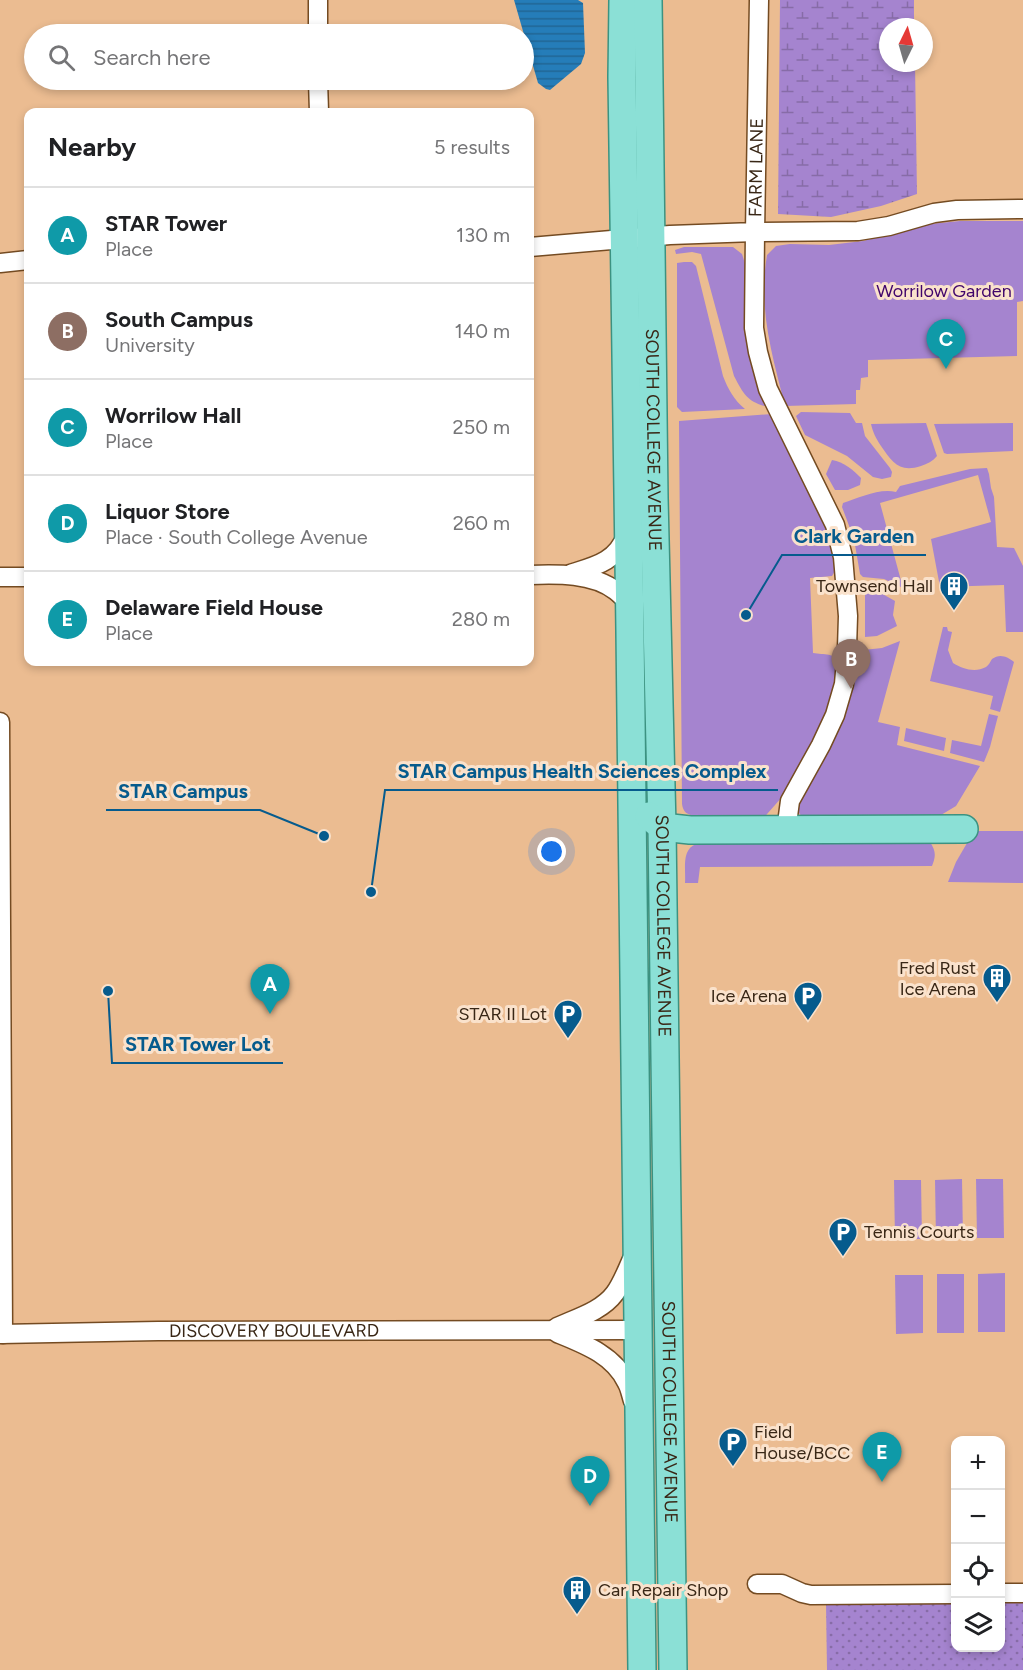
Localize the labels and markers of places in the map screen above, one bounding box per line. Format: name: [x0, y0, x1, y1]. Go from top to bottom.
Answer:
pin: C: [926, 320, 966, 369]
callout: Clark Garden: [782, 517, 926, 555]
building icon: Townsend Hall: [938, 570, 970, 612]
place label: Townsend Hall: [816, 575, 933, 597]
pin: B: [832, 640, 870, 689]
callout: STAR Campus Health Sciences Complex: [385, 752, 778, 790]
callout: STAR Campus: [106, 772, 260, 810]
place label: Fred Rust Ice Arena: [899, 957, 976, 1000]
building icon: Fred Rust Ice Arena: [981, 962, 1013, 1004]
pin: A: [250, 964, 290, 1014]
parking icon: Ice Arena: [792, 980, 824, 1022]
place label: Ice Arena: [711, 985, 787, 1007]
parking icon: STAR II Lot: [552, 998, 584, 1040]
place label: STAR II Lot: [459, 1003, 547, 1025]
callout: STAR Tower Lot: [112, 1025, 283, 1063]
parking icon: Tennis Courts: [827, 1216, 859, 1258]
place label: Tennis Courts: [864, 1221, 975, 1243]
place label: Field House/BCC: [754, 1421, 850, 1464]
parking icon: Field House/BCC: [717, 1426, 749, 1468]
pin: E: [862, 1432, 902, 1482]
pin: D: [570, 1456, 610, 1506]
building icon: Car Repair Shop: [561, 1574, 593, 1616]
place label: Car Repair Shop: [598, 1579, 728, 1601]

